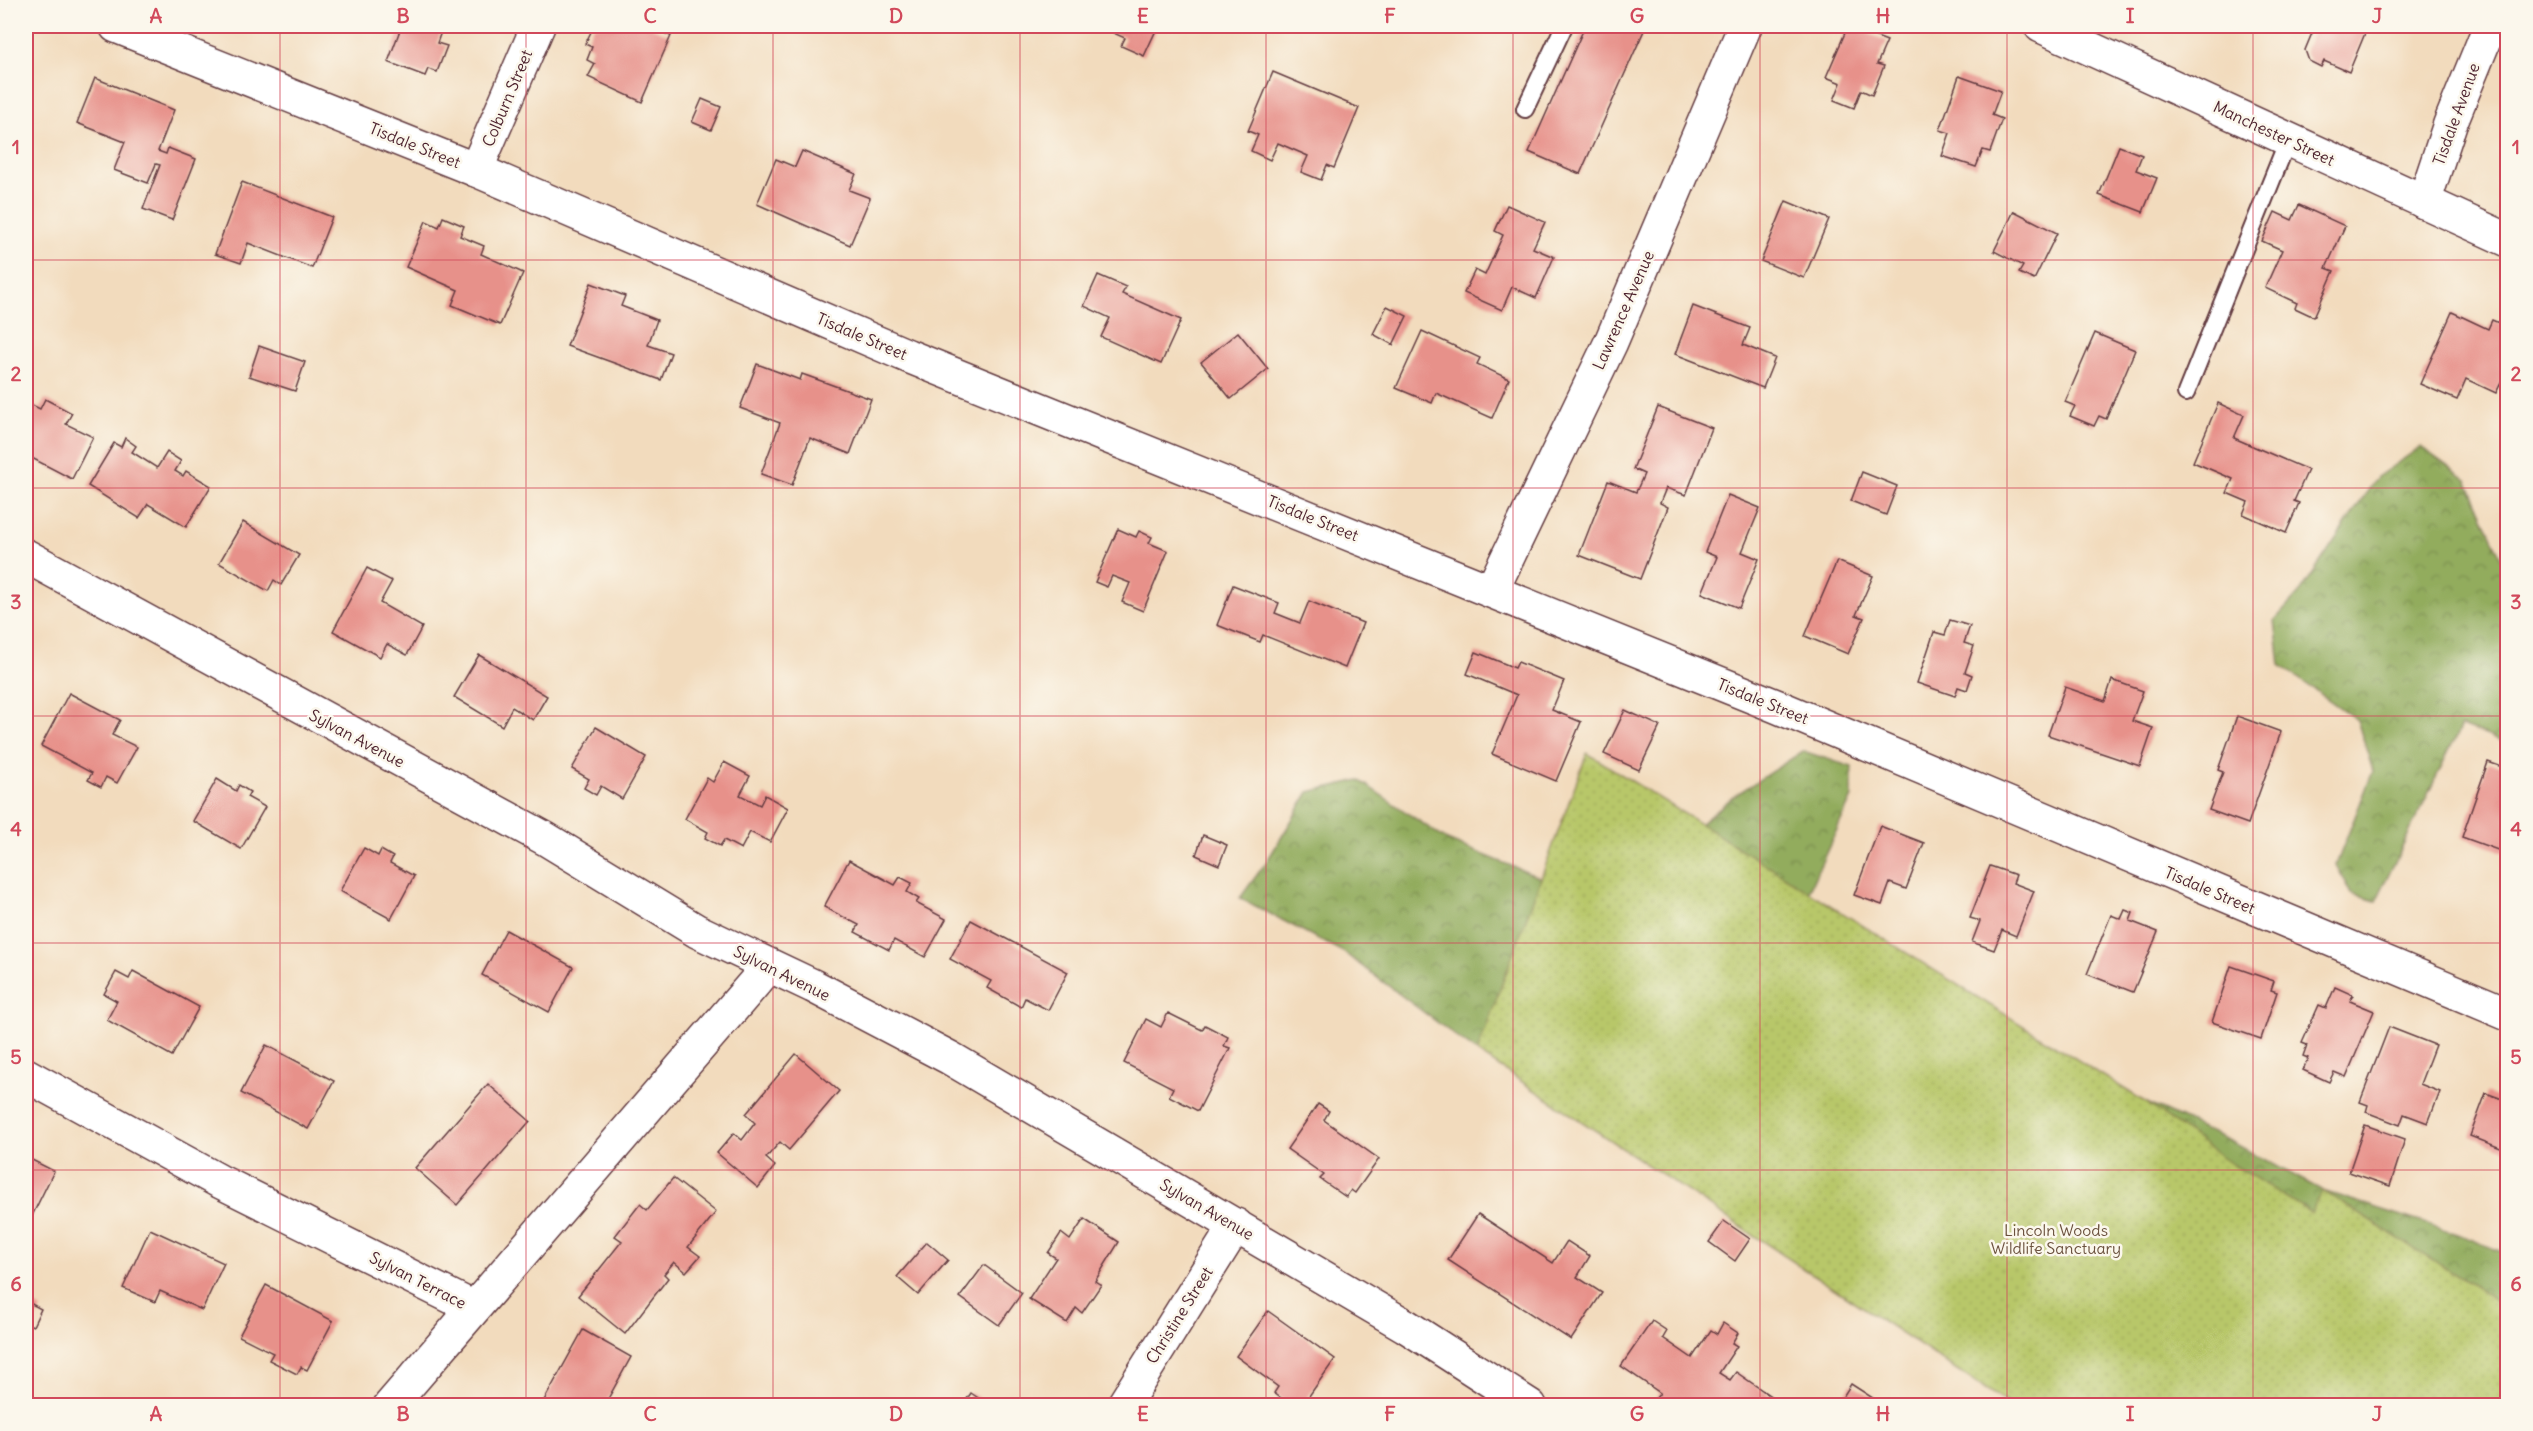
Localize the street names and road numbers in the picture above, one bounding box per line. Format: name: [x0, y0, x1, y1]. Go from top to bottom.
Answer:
street label: Colburn Street: [478, 46, 537, 150]
street label: Tisdale Avenue: [2428, 60, 2484, 168]
street label: Manchester Street: [2210, 96, 2338, 170]
street label: Tisdale Street: [367, 118, 464, 173]
street label: Lawrence Avenue: [1588, 247, 1658, 373]
street label: Tisdale Street: [814, 308, 911, 364]
street label: Tisdale Street: [1265, 491, 1362, 546]
street label: Tisdale Street: [1715, 674, 1812, 729]
street label: Sylvan Avenue: [306, 705, 408, 771]
street label: Tisdale Street: [2162, 862, 2259, 918]
street label: Sylvan Avenue: [730, 941, 834, 1005]
street label: Sylvan Avenue: [1156, 1174, 1258, 1244]
street label: Sylvan Terrace: [366, 1247, 470, 1313]
street label: Christine Street: [1141, 1262, 1217, 1367]

